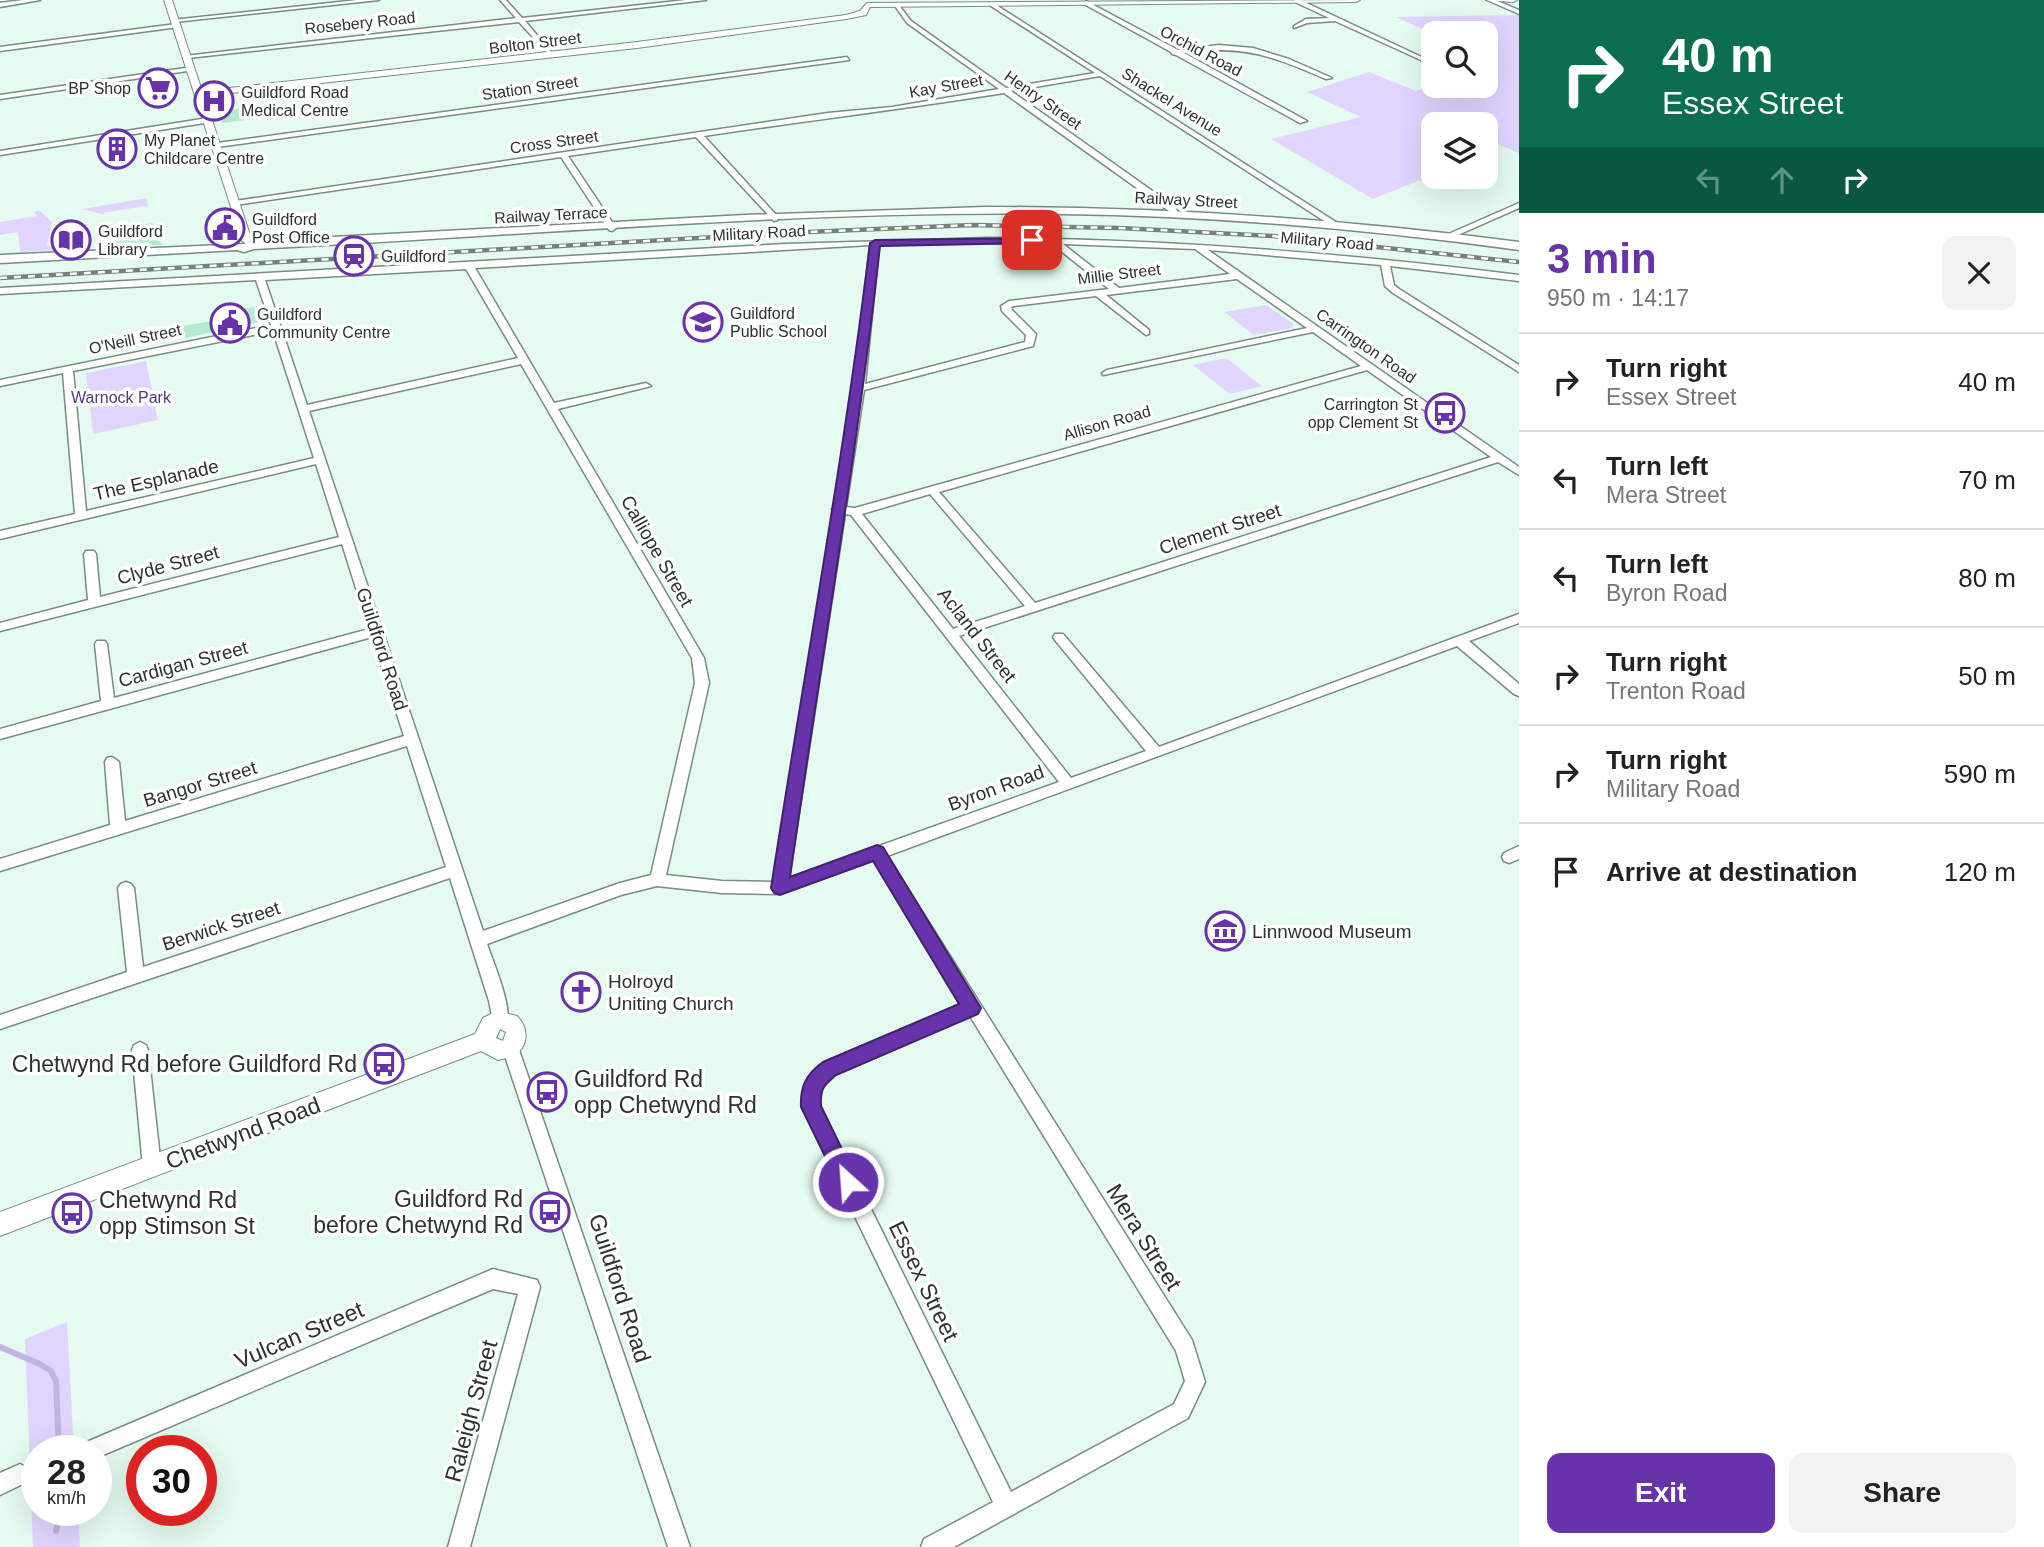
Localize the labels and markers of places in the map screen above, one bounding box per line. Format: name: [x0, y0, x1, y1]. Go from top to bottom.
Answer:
supermarket icon: BP Shop: [137, 67, 179, 109]
place label: BP Shop: [68, 80, 131, 97]
hospital icon: Guildford Road Medical Centre: [193, 80, 235, 122]
place label: Guildford Road Medical Centre: [241, 84, 349, 119]
building icon: My Planet Childcare Centre: [96, 128, 138, 170]
place label: My Planet Childcare Centre: [144, 132, 264, 167]
public building icon: Guildford Post Office: [204, 207, 246, 249]
pin: [1002, 210, 1062, 270]
place label: Guildford Post Office: [252, 211, 330, 246]
library icon: Guildford Library: [50, 219, 92, 261]
place label: Guildford Library: [98, 223, 163, 258]
station icon: Guildford: [333, 235, 375, 277]
place label: Guildford: [381, 248, 446, 265]
school or university icon: Guildford Public School: [682, 301, 724, 343]
public building icon: Guildford Community Centre: [209, 302, 251, 344]
place label: Guildford Public School: [730, 305, 827, 340]
place label: Guildford Community Centre: [257, 306, 390, 341]
bus stop icon: Carrington St opp Clement St: [1424, 392, 1466, 434]
place label: Carrington St opp Clement St: [1308, 396, 1419, 431]
museum icon: Linnwood Museum: [1204, 910, 1246, 952]
place label: Linnwood Museum: [1252, 921, 1411, 942]
church icon: Holroyd Uniting Church: [560, 971, 602, 1013]
place label: Holroyd Uniting Church: [608, 971, 734, 1014]
bus stop icon: Chetwynd Rd before Guildford Rd: [363, 1043, 405, 1085]
place label: Chetwynd Rd before Guildford Rd: [12, 1051, 357, 1077]
place label: Guildford Rd opp Chetwynd Rd: [574, 1066, 757, 1118]
bus stop icon: Guildford Rd opp Chetwynd Rd: [526, 1071, 568, 1113]
place label: Guildford Rd before Chetwynd Rd: [313, 1186, 523, 1238]
place label: Chetwynd Rd opp Stimson St: [99, 1187, 256, 1239]
bus stop icon: Guildford Rd before Chetwynd Rd: [529, 1191, 571, 1233]
bus stop icon: Chetwynd Rd opp Stimson St: [51, 1192, 93, 1234]

